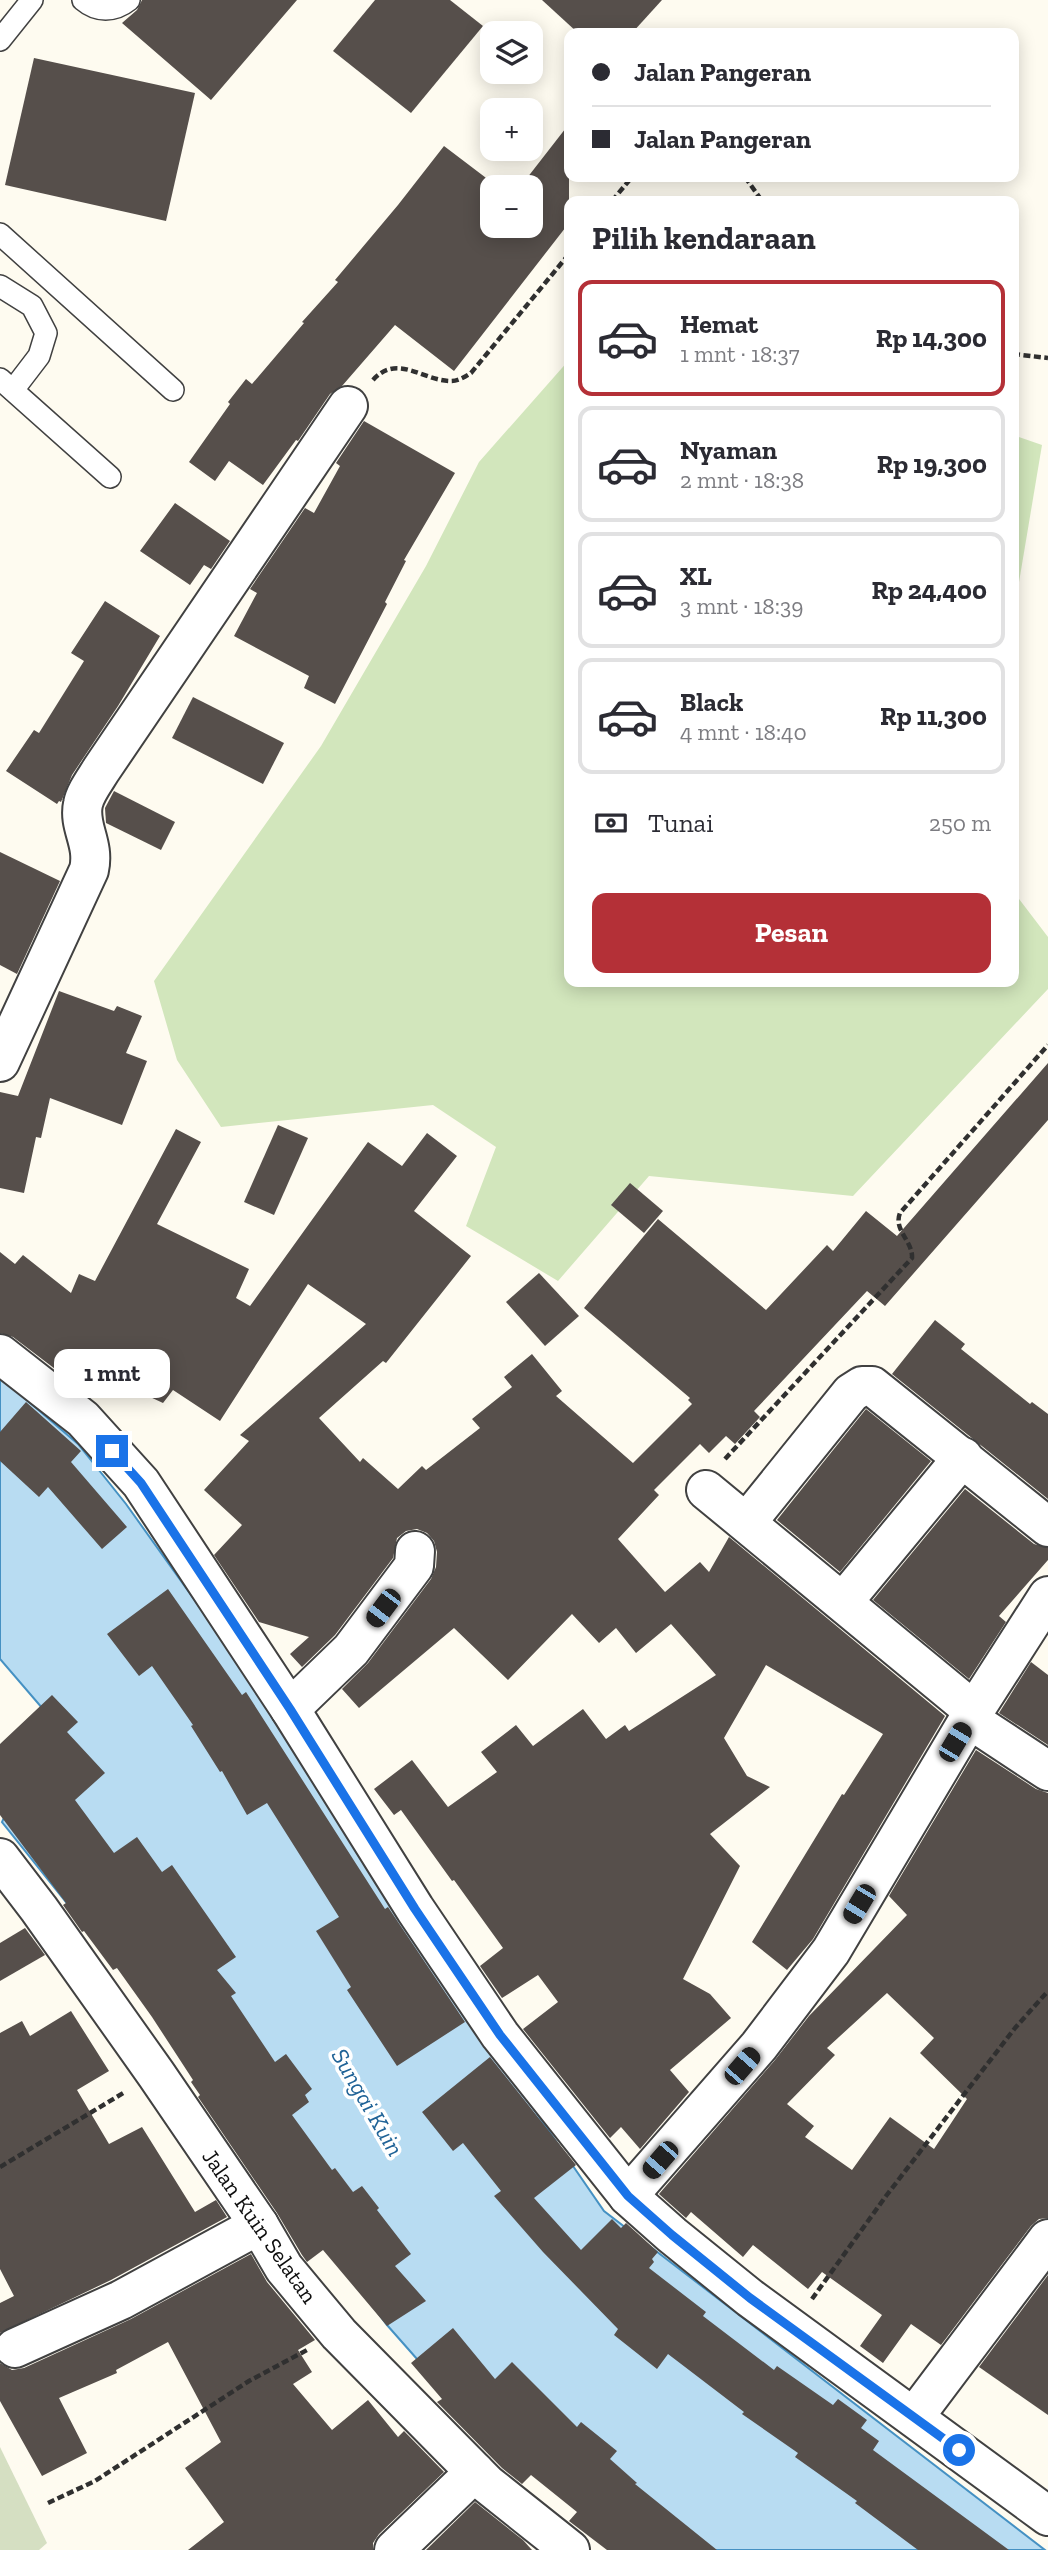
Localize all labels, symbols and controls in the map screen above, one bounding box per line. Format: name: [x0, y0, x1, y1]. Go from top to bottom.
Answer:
map controls: [480, 21, 543, 238]
button: layers: [480, 21, 543, 84]
text: Jalan Pangeran: [634, 56, 811, 88]
button: +: [480, 98, 543, 161]
text: Jalan Pangeran: [634, 123, 811, 155]
button: −: [480, 175, 543, 238]
text: Pilih kendaraan: [592, 219, 816, 257]
icon: car: [596, 307, 659, 370]
text: Hemat: [680, 308, 758, 340]
text: Rp 14,300: [876, 322, 987, 354]
text: 1 mnt · 18:37: [680, 340, 800, 368]
icon: car: [596, 433, 659, 496]
text: Nyaman: [680, 434, 777, 466]
text: Rp 19,300: [877, 448, 987, 480]
text: 2 mnt · 18:38: [680, 466, 804, 494]
icon: car: [596, 559, 659, 622]
text: XL: [680, 560, 712, 592]
text: Rp 24,400: [871, 574, 987, 606]
text: 3 mnt · 18:39: [680, 592, 803, 620]
icon: car: [596, 685, 659, 748]
text: Black: [680, 686, 743, 718]
text: Rp 11,300: [880, 700, 987, 732]
text: 4 mnt · 18:40: [680, 718, 807, 746]
icon: cash: [592, 804, 630, 842]
text: Tunai: [648, 807, 713, 839]
text: 250 m: [929, 809, 991, 837]
button: Pesan: [592, 893, 991, 973]
callout: 1 mnt: [54, 1350, 170, 1398]
text: 1 mnt: [84, 1359, 140, 1387]
route end: [96, 1435, 128, 1467]
car: [362, 1585, 405, 1631]
car: [936, 1719, 975, 1765]
car: [840, 1881, 879, 1927]
water label: Sungai Kuin: [326, 2043, 410, 2161]
car: [721, 2043, 764, 2089]
car: [639, 2137, 682, 2183]
street label: Jalan Kuin Selatan: [196, 2143, 324, 2309]
route start: [943, 2434, 975, 2466]

